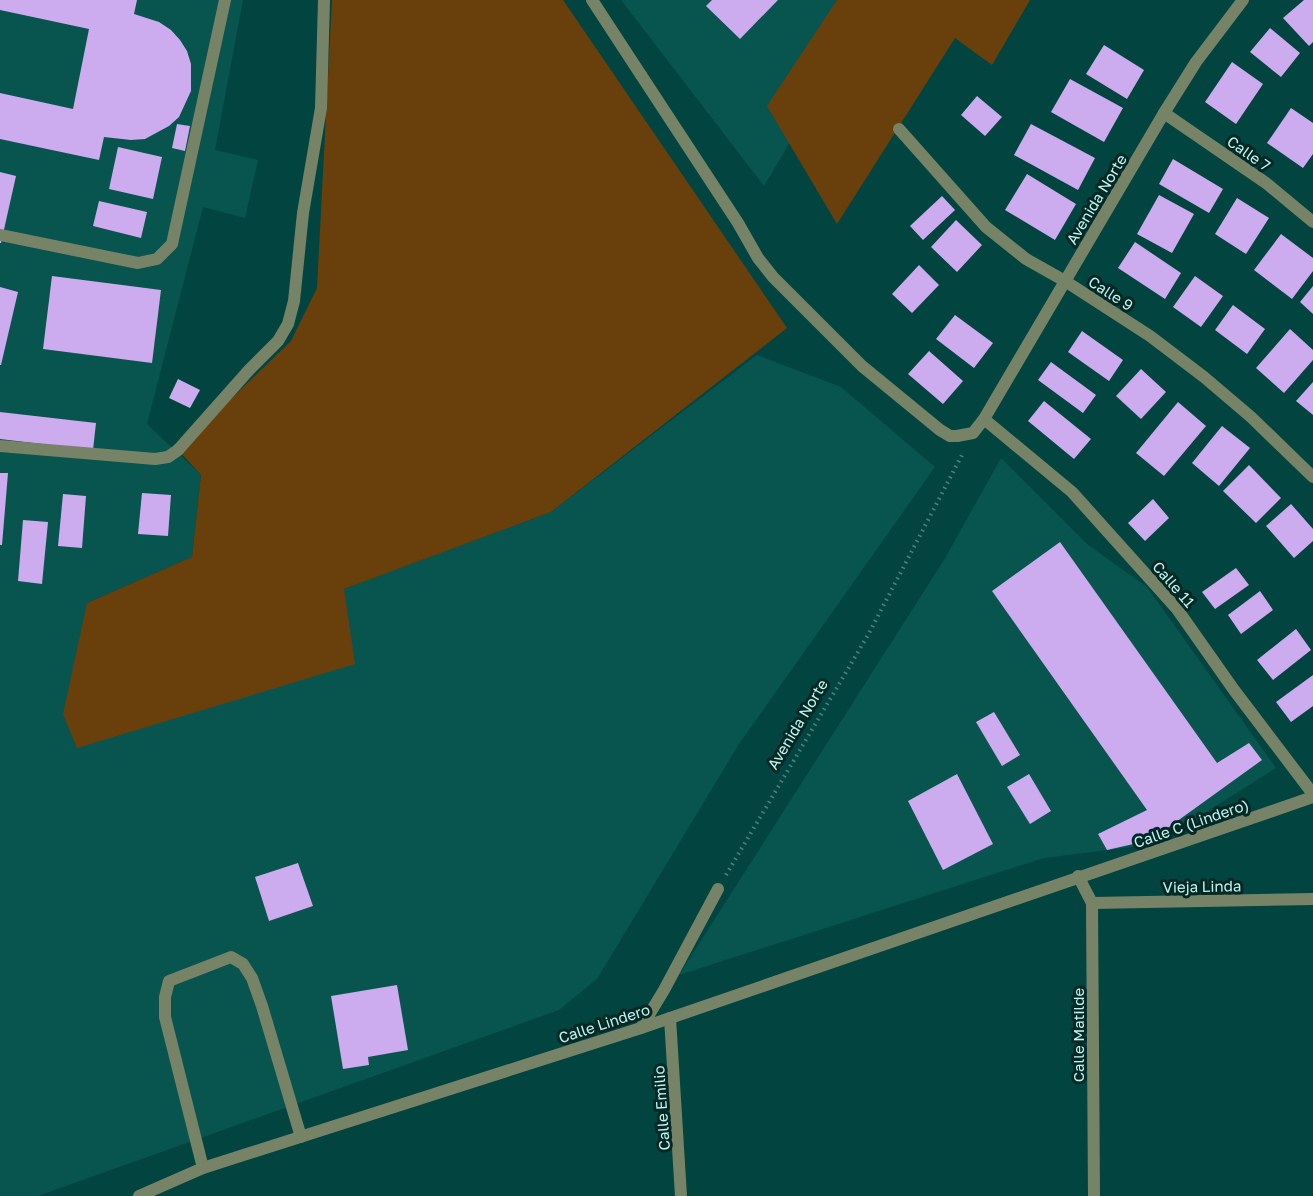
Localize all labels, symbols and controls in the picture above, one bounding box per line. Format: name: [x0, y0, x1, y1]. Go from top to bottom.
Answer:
street label: Calle 7: [1224, 132, 1274, 174]
street label: Avenida Norte: [1062, 150, 1130, 247]
street label: Calle 9: [1085, 272, 1137, 314]
street label: Calle 11: [1149, 557, 1199, 611]
street label: Avenida Norte: [763, 675, 831, 772]
street label: Calle C (Lindero): [1131, 795, 1251, 851]
street label: Vieja Linda: [1163, 876, 1241, 896]
street label: Calle Matilde: [1069, 988, 1087, 1082]
street label: Calle Lindero: [556, 1000, 652, 1046]
street label: Calle Emilio: [649, 1065, 673, 1151]

